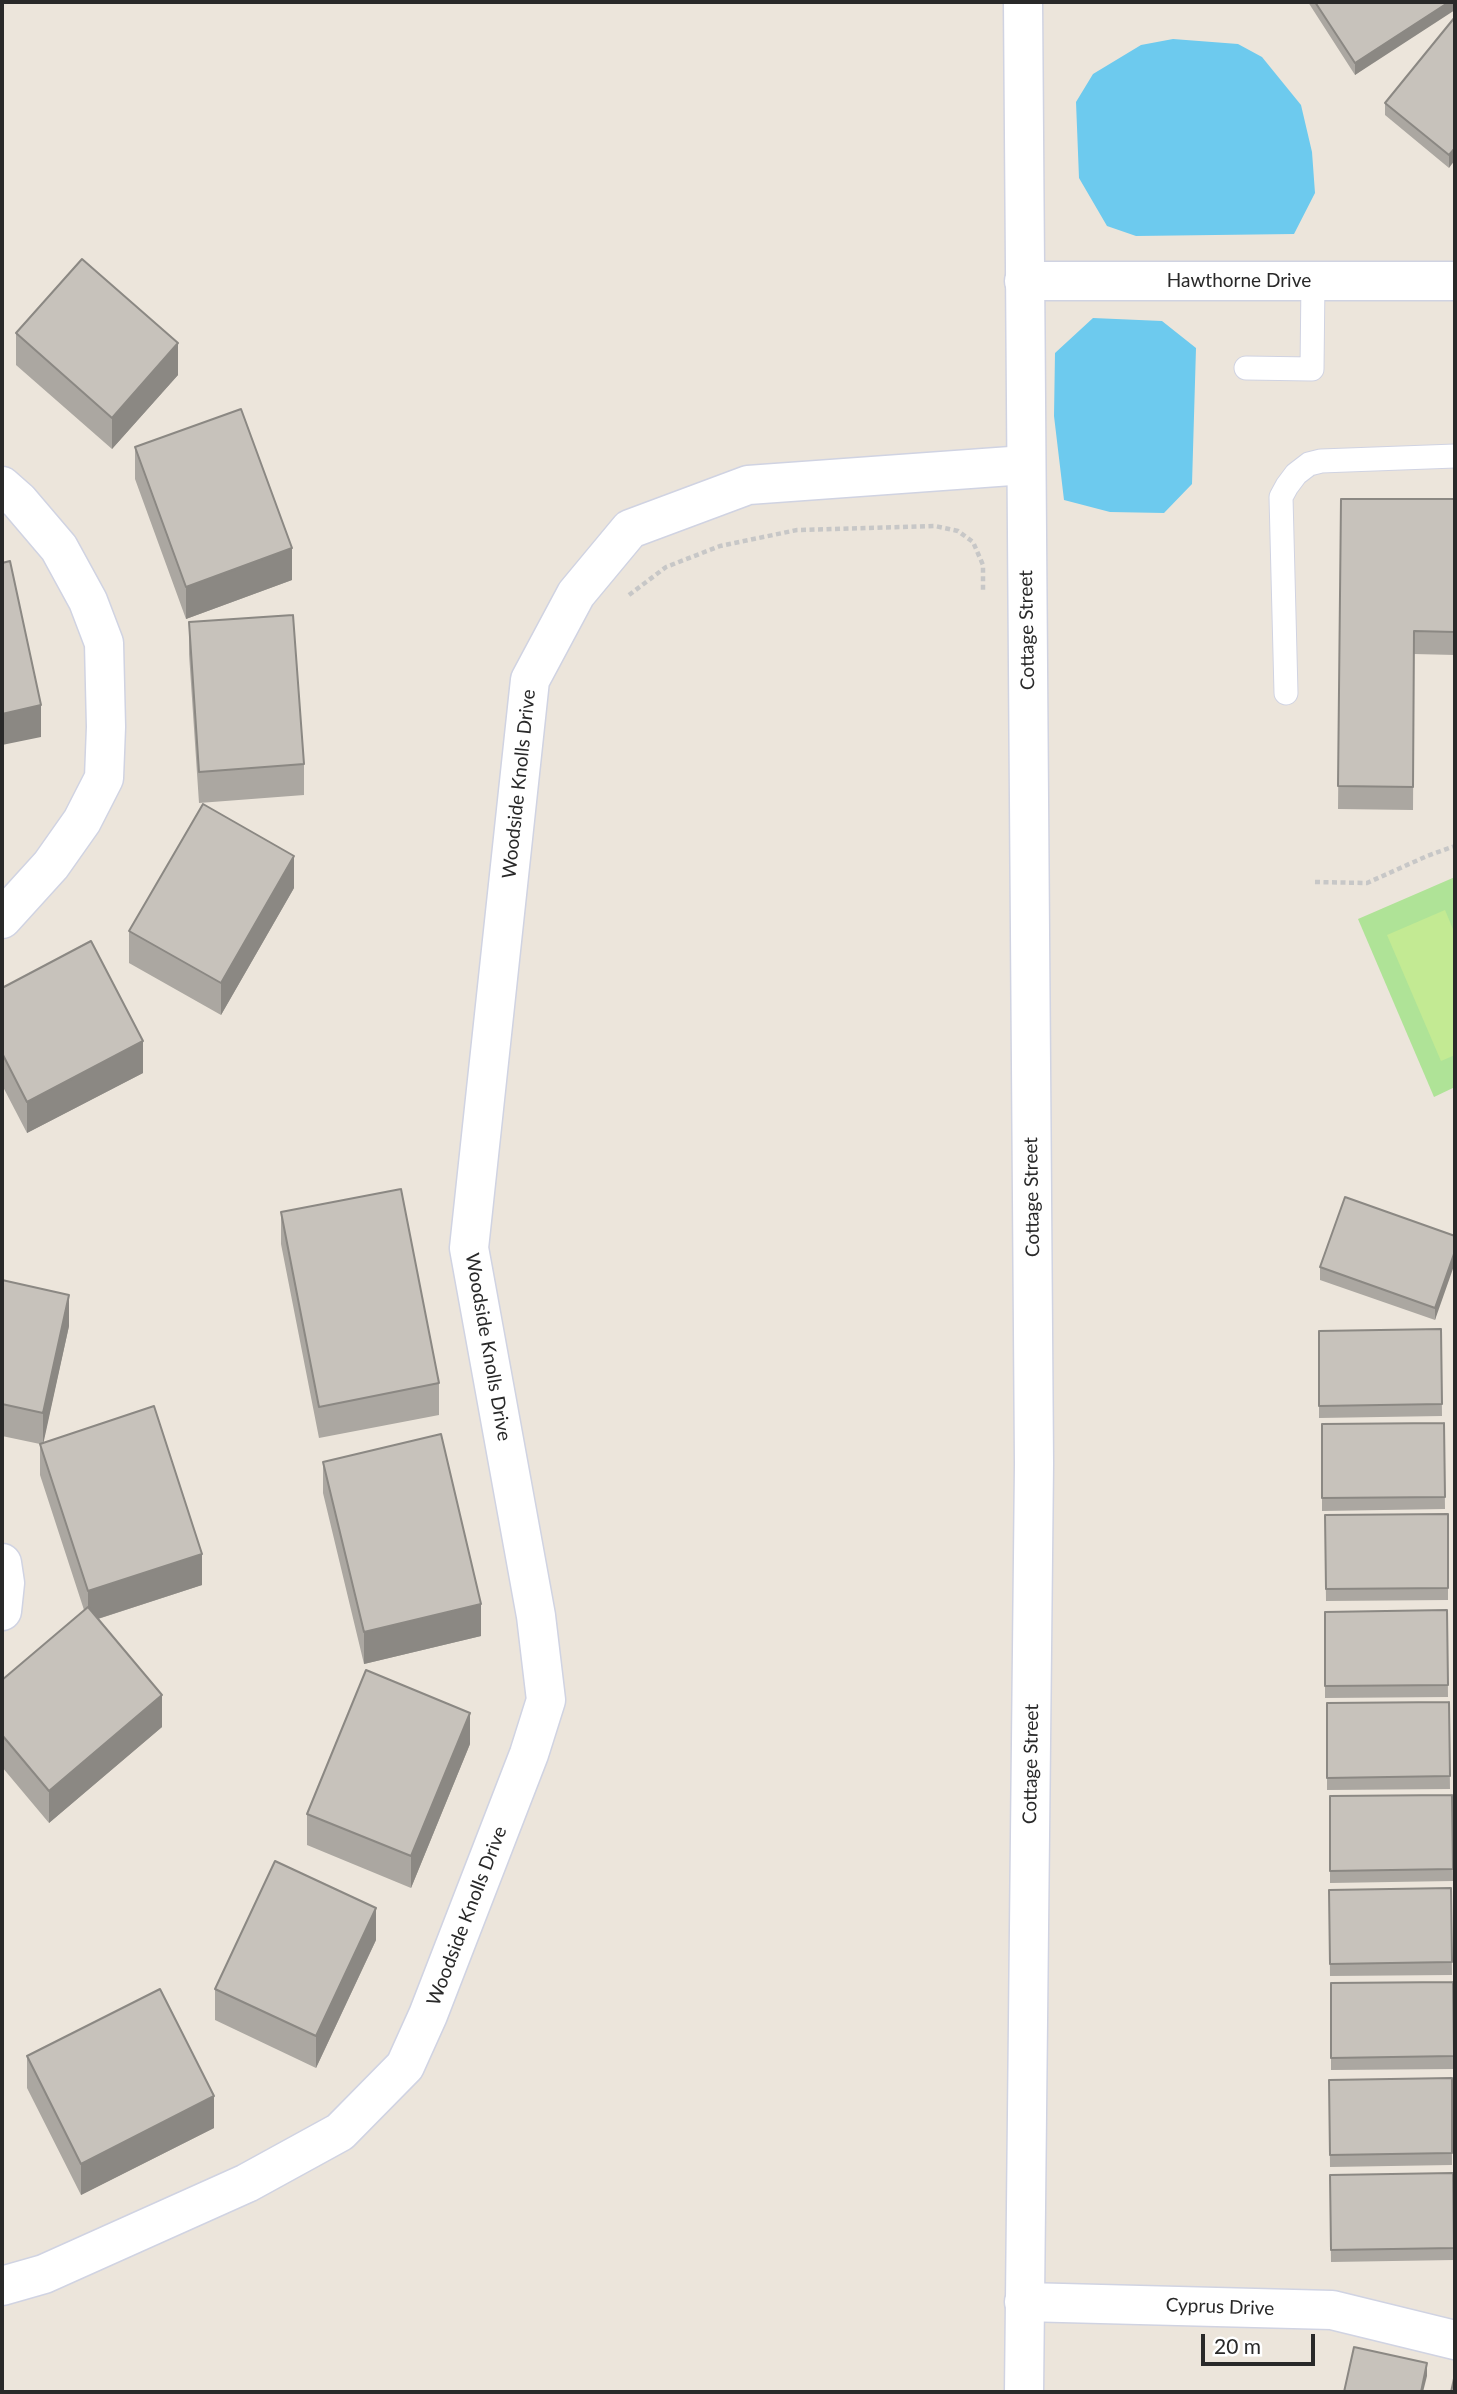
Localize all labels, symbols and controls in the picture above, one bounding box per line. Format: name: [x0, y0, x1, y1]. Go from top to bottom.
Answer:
street label: Hawthorne Drive: [1167, 270, 1311, 292]
street label: Cottage Street: [1015, 570, 1039, 690]
street label: Woodside Knolls Drive: [498, 688, 540, 880]
street label: Cottage Street: [1020, 1137, 1044, 1257]
street label: Woodside Knolls Drive: [460, 1251, 516, 1443]
street label: Cottage Street: [1019, 1704, 1043, 1824]
street label: Woodside Knolls Drive: [422, 1823, 512, 2009]
street label: Cyprus Drive: [1165, 2294, 1275, 2320]
scale bar: [1205, 2320, 1319, 2364]
text: 20 m: [1214, 2333, 1261, 2358]

